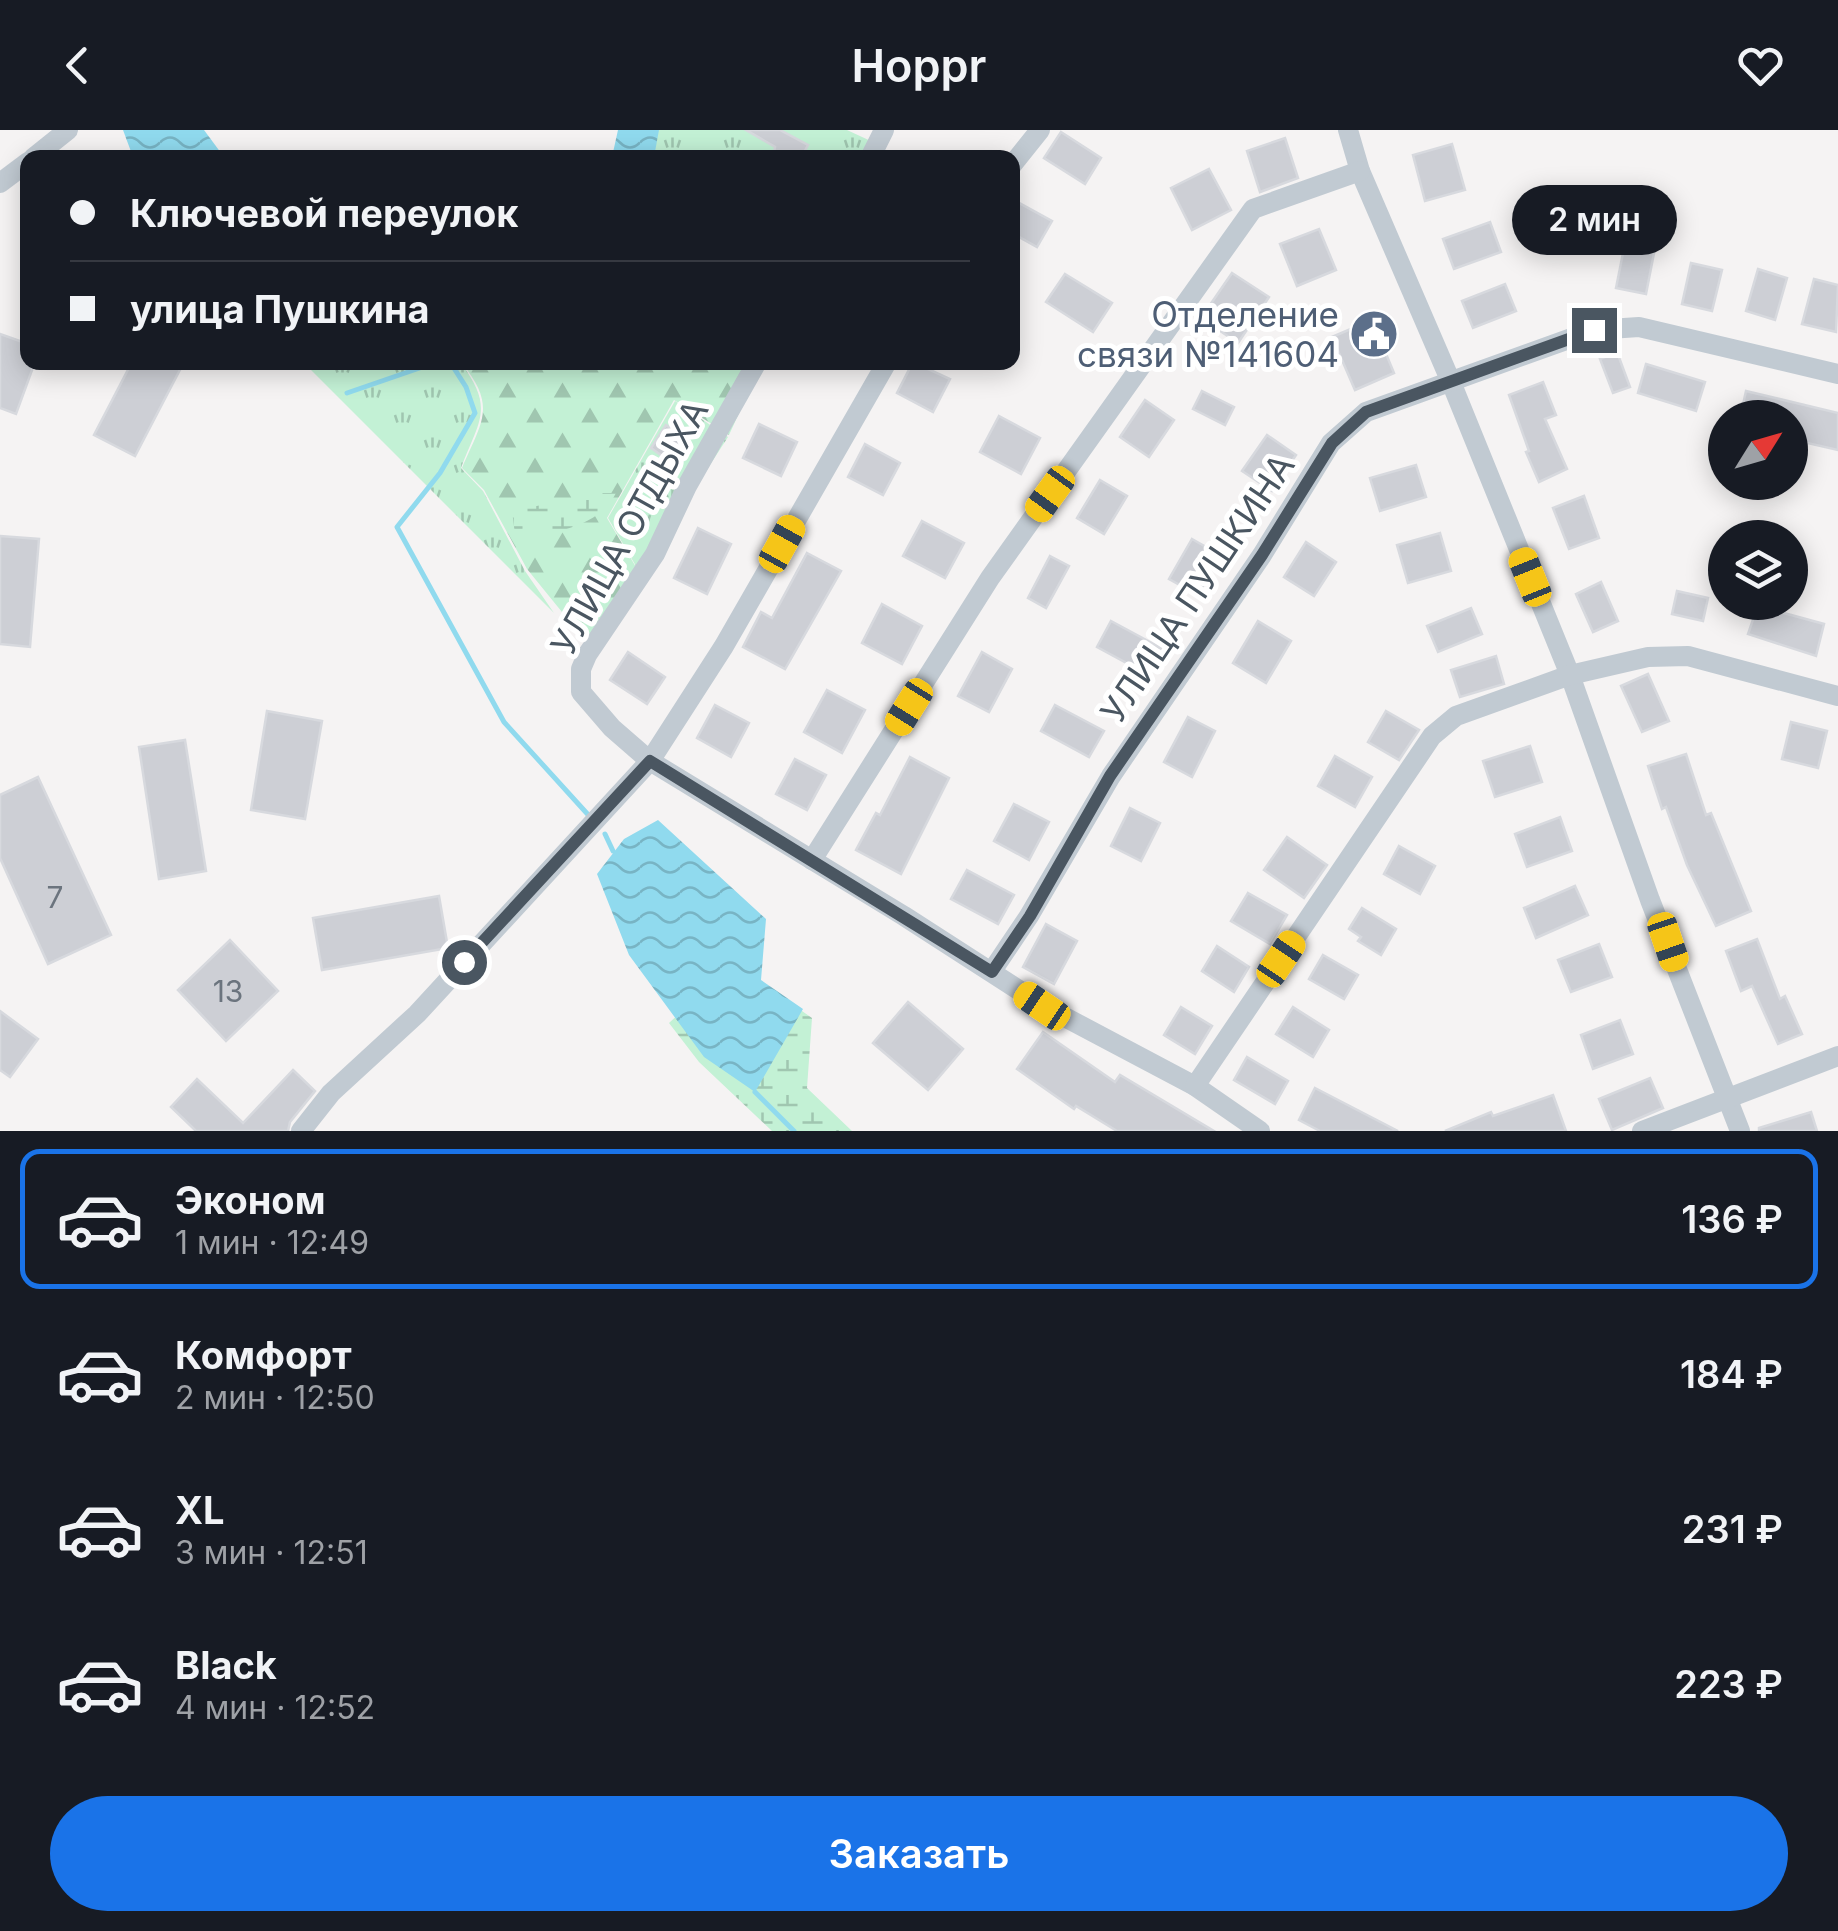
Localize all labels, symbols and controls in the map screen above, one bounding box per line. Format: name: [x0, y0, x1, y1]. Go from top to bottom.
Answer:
icon: back: [50, 38, 105, 93]
text: Hoppr: [852, 38, 986, 93]
icon: heart: [1733, 38, 1788, 93]
callout: 2 мин: [1512, 185, 1676, 255]
text: Ключевой переулок: [130, 190, 518, 236]
text: 2 мин: [1548, 200, 1641, 239]
text: улица Пушкина: [130, 286, 430, 332]
place label: Отделение связи №141604: [1077, 293, 1339, 375]
public building icon: Отделение связи №141604: [1348, 308, 1400, 360]
route end: [1572, 308, 1617, 353]
street label: УЛИЦА ОТДЫХА: [542, 392, 716, 662]
north arrow: [1708, 400, 1808, 500]
map controls: [1708, 400, 1808, 620]
street label: УЛИЦА ПУШКИНА: [1091, 446, 1303, 730]
car: [1020, 461, 1080, 527]
car: [754, 510, 810, 578]
button: layers: [1708, 520, 1808, 620]
car: [1505, 544, 1555, 610]
car: [880, 674, 938, 740]
house number: 7: [47, 879, 63, 915]
car: [1644, 909, 1692, 975]
car: [1252, 926, 1310, 992]
route start: [442, 940, 487, 985]
house number: 13: [213, 973, 243, 1009]
car: [1009, 977, 1075, 1035]
icon: car: [55, 1174, 145, 1264]
text: Эконом: [175, 1177, 326, 1223]
text: 136 ₽: [1681, 1196, 1783, 1242]
text: 1 мин · 12:49: [175, 1223, 369, 1262]
icon: car: [55, 1329, 145, 1419]
text: Комфорт: [175, 1332, 352, 1378]
text: 184 ₽: [1680, 1351, 1783, 1397]
text: 2 мин · 12:50: [175, 1378, 375, 1417]
icon: car: [55, 1484, 145, 1574]
text: XL: [175, 1487, 225, 1533]
text: 231 ₽: [1682, 1506, 1783, 1552]
text: 3 мин · 12:51: [175, 1533, 368, 1572]
icon: car: [55, 1639, 145, 1729]
text: Black: [175, 1642, 277, 1688]
text: 223 ₽: [1674, 1661, 1783, 1707]
text: 4 мин · 12:52: [175, 1688, 375, 1727]
button: Заказать: [50, 1796, 1788, 1911]

